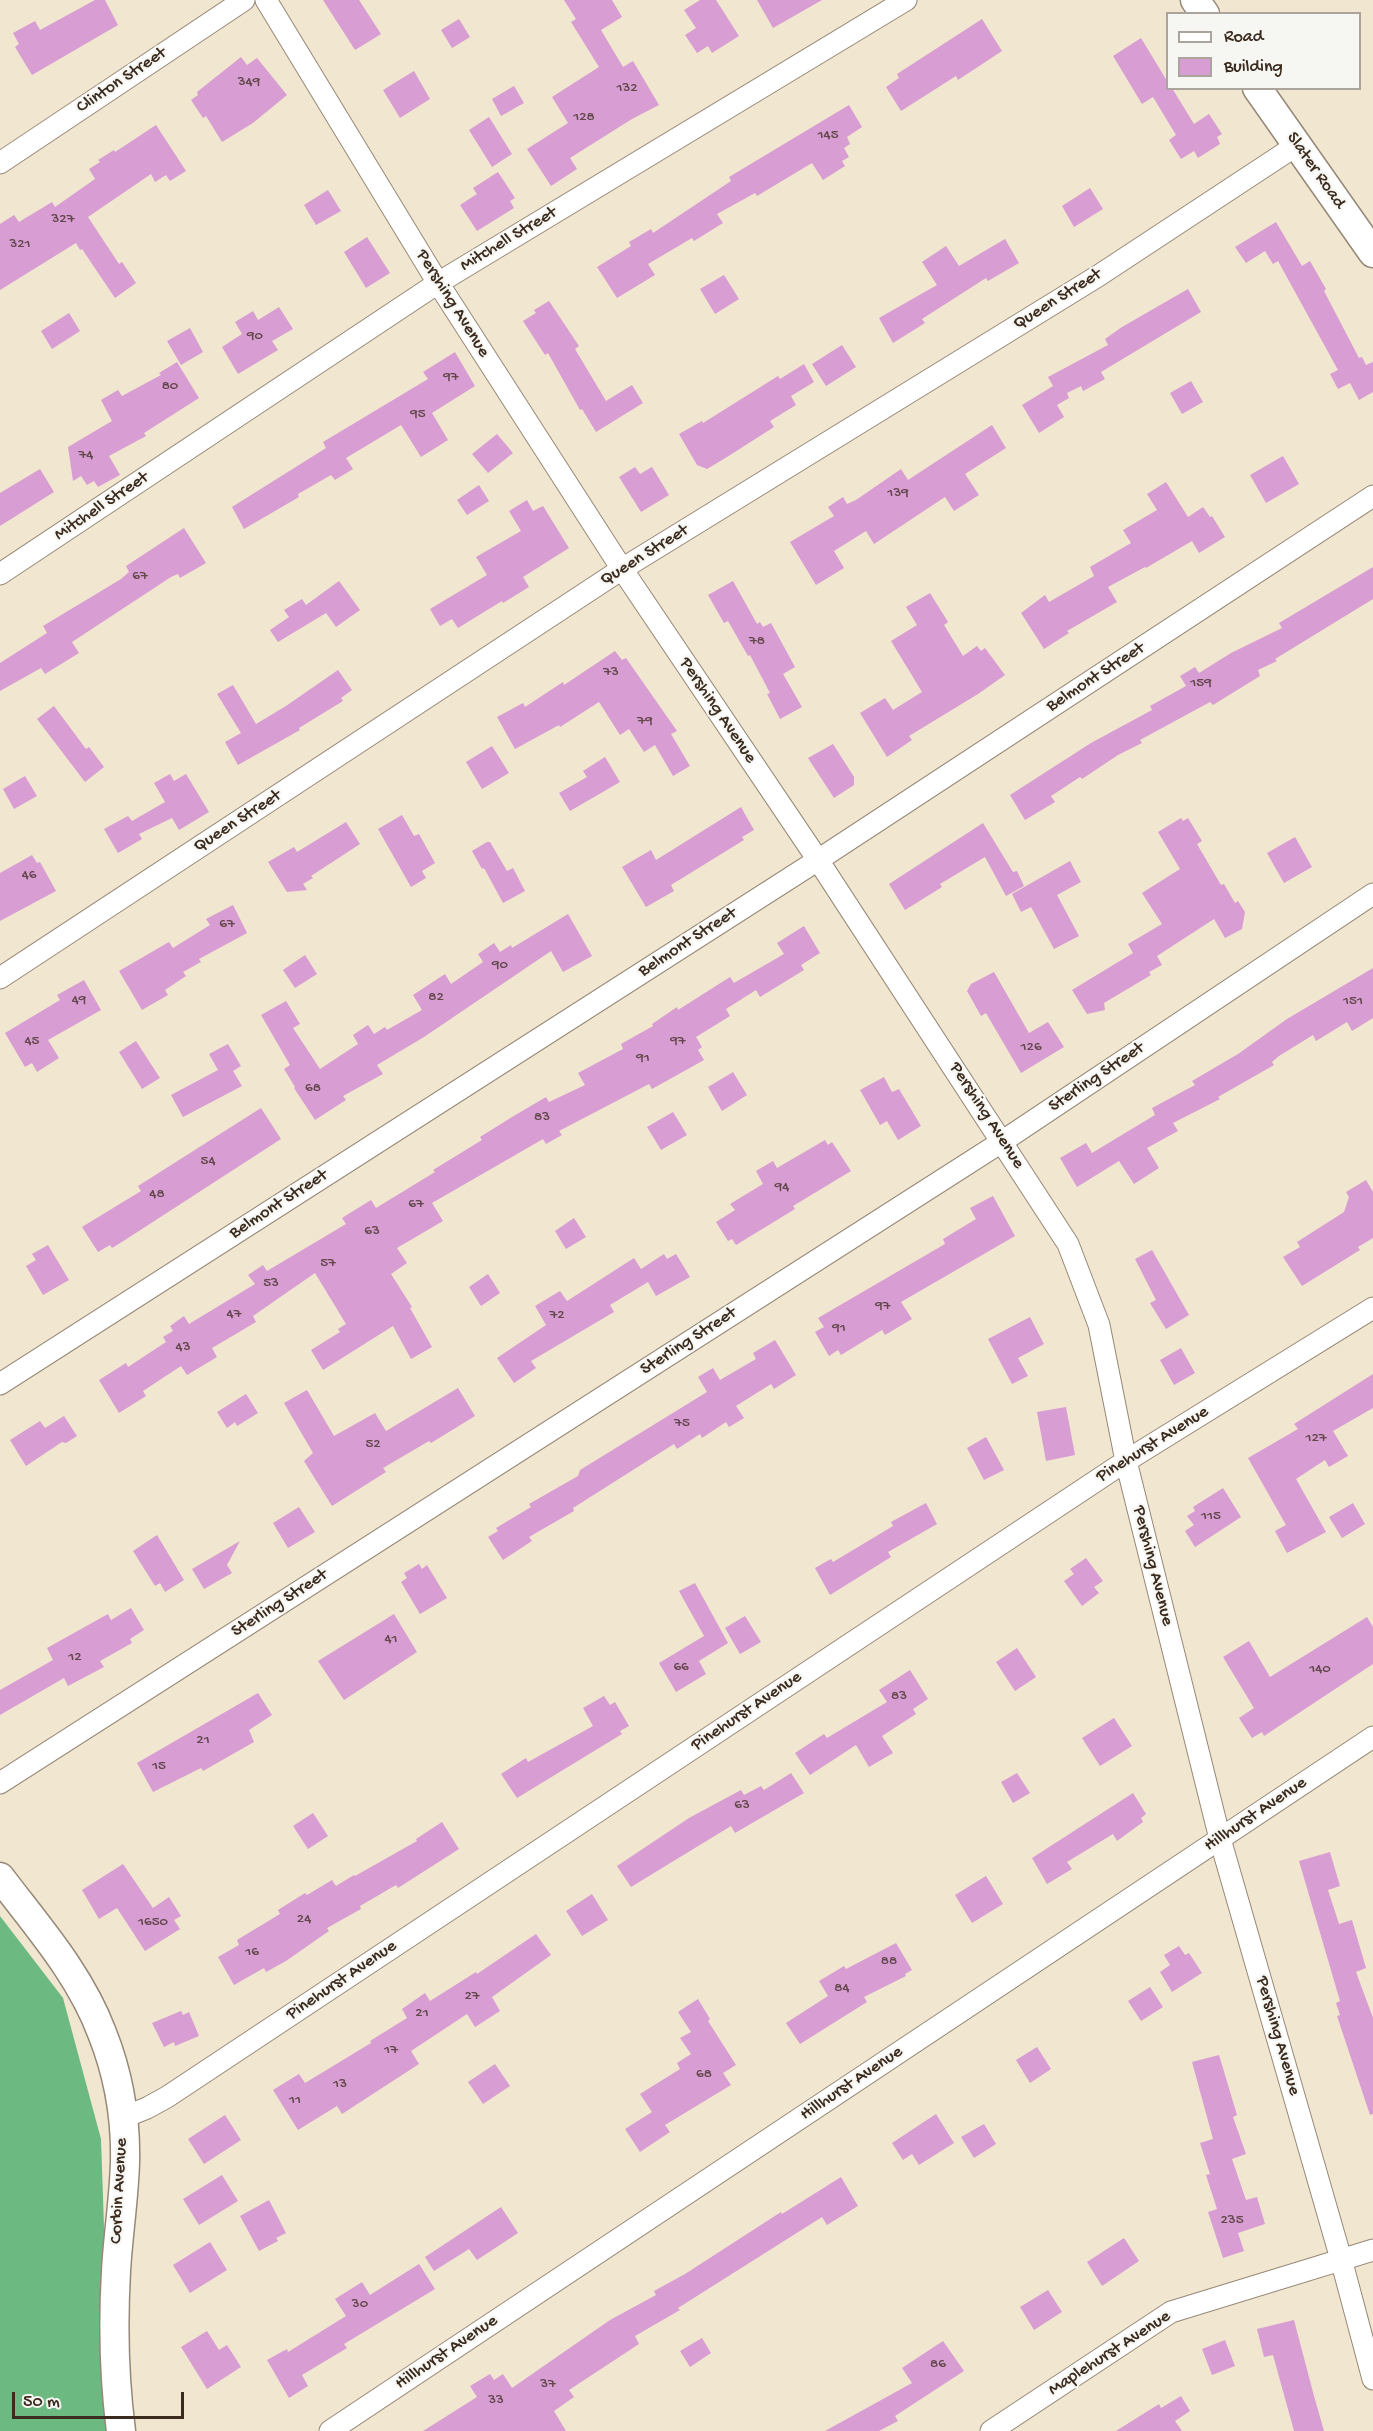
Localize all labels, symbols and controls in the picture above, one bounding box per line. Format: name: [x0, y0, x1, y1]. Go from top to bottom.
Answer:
legend: [1166, 12, 1361, 90]
text: Road: [1224, 27, 1263, 48]
street label: Clinton Street: [73, 43, 171, 119]
text: Building: [1224, 57, 1283, 78]
house number: 349: [238, 74, 260, 92]
house number: 132: [616, 80, 638, 98]
house number: 128: [573, 109, 595, 127]
house number: 145: [817, 127, 839, 145]
street label: Slater Road: [1281, 128, 1349, 214]
street label: Mitchell Street: [457, 203, 561, 277]
house number: 327: [52, 211, 74, 229]
house number: 321: [9, 236, 31, 254]
street label: Pershing Avenue: [410, 246, 494, 362]
street label: Queen Street: [1010, 264, 1106, 336]
house number: 90: [247, 328, 263, 346]
house number: 97: [443, 369, 459, 387]
house number: 80: [162, 378, 178, 396]
house number: 95: [410, 406, 426, 424]
house number: 74: [79, 447, 93, 465]
street label: Mitchell Street: [51, 468, 153, 546]
house number: 139: [887, 485, 909, 503]
street label: Queen Street: [597, 520, 693, 592]
house number: 67: [132, 568, 148, 586]
house number: 78: [749, 633, 765, 651]
street label: Belmont Street: [1043, 638, 1149, 718]
street label: Pershing Avenue: [674, 654, 760, 768]
house number: 73: [603, 664, 619, 682]
house number: 159: [1190, 675, 1212, 693]
house number: 79: [637, 713, 653, 731]
street label: Queen Street: [190, 786, 286, 858]
house number: 46: [22, 867, 36, 885]
street label: Belmont Street: [635, 903, 741, 983]
house number: 67: [219, 916, 235, 934]
house number: 90: [492, 957, 508, 975]
house number: 82: [428, 989, 444, 1007]
house number: 49: [72, 992, 86, 1010]
house number: 151: [1343, 993, 1363, 1011]
house number: 45: [25, 1033, 39, 1051]
house number: 97: [670, 1033, 686, 1051]
street label: Sterling Street: [1045, 1038, 1149, 1118]
house number: 126: [1020, 1039, 1042, 1057]
house number: 91: [636, 1050, 650, 1068]
street label: Pershing Avenue: [943, 1059, 1029, 1173]
house number: 68: [305, 1080, 321, 1098]
house number: 83: [534, 1109, 550, 1127]
house number: 54: [201, 1153, 215, 1171]
street label: Belmont Street: [226, 1165, 332, 1245]
house number: 94: [775, 1179, 789, 1197]
house number: 48: [149, 1186, 165, 1204]
house number: 67: [408, 1196, 424, 1214]
house number: 63: [364, 1223, 380, 1241]
house number: 57: [320, 1255, 336, 1273]
house number: 53: [263, 1275, 279, 1293]
house number: 97: [875, 1298, 891, 1316]
street label: Sterling Street: [637, 1303, 741, 1381]
house number: 47: [227, 1306, 241, 1324]
house number: 72: [549, 1307, 565, 1325]
house number: 91: [832, 1320, 846, 1338]
house number: 43: [176, 1339, 190, 1357]
street label: Pinehurst Avenue: [1093, 1402, 1213, 1488]
house number: 75: [674, 1415, 690, 1433]
house number: 127: [1305, 1430, 1327, 1448]
house number: 52: [365, 1436, 381, 1454]
street label: Pershing Avenue: [1127, 1504, 1177, 1628]
house number: 115: [1201, 1508, 1221, 1526]
street label: Sterling Street: [228, 1565, 332, 1643]
house number: 41: [384, 1631, 398, 1649]
house number: 12: [68, 1649, 82, 1667]
house number: 66: [673, 1659, 689, 1677]
house number: 140: [1309, 1661, 1331, 1679]
street label: Pinehurst Avenue: [688, 1667, 806, 1757]
house number: 83: [891, 1688, 907, 1706]
house number: 21: [196, 1732, 210, 1750]
house number: 15: [152, 1758, 166, 1776]
street label: Hillhurst Avenue: [1201, 1773, 1311, 1857]
house number: 63: [734, 1797, 750, 1815]
house number: 24: [297, 1911, 311, 1929]
house number: 1650: [138, 1914, 168, 1932]
street label: Pinehurst Avenue: [283, 1936, 401, 2026]
house number: 16: [245, 1944, 259, 1962]
house number: 88: [881, 1953, 897, 1971]
street label: Pershing Avenue: [1250, 1974, 1304, 2098]
house number: 84: [834, 1980, 850, 1998]
house number: 27: [464, 1988, 480, 2006]
house number: 21: [415, 2005, 429, 2023]
house number: 17: [384, 2042, 398, 2060]
street label: Hillhurst Avenue: [797, 2042, 907, 2126]
house number: 68: [696, 2066, 712, 2084]
house number: 13: [333, 2076, 347, 2094]
house number: 11: [289, 2092, 301, 2110]
street label: Corbin Avenue: [106, 2138, 134, 2244]
house number: 235: [1220, 2212, 1244, 2230]
house number: 30: [352, 2296, 368, 2314]
street label: Maplehurst Avenue: [1045, 2306, 1175, 2402]
street label: Hillhurst Avenue: [392, 2311, 502, 2395]
house number: 86: [930, 2356, 946, 2374]
house number: 37: [540, 2376, 556, 2394]
scale bar: [15, 2380, 188, 2418]
text: 50 m: [23, 2392, 60, 2413]
house number: 33: [488, 2392, 504, 2410]

